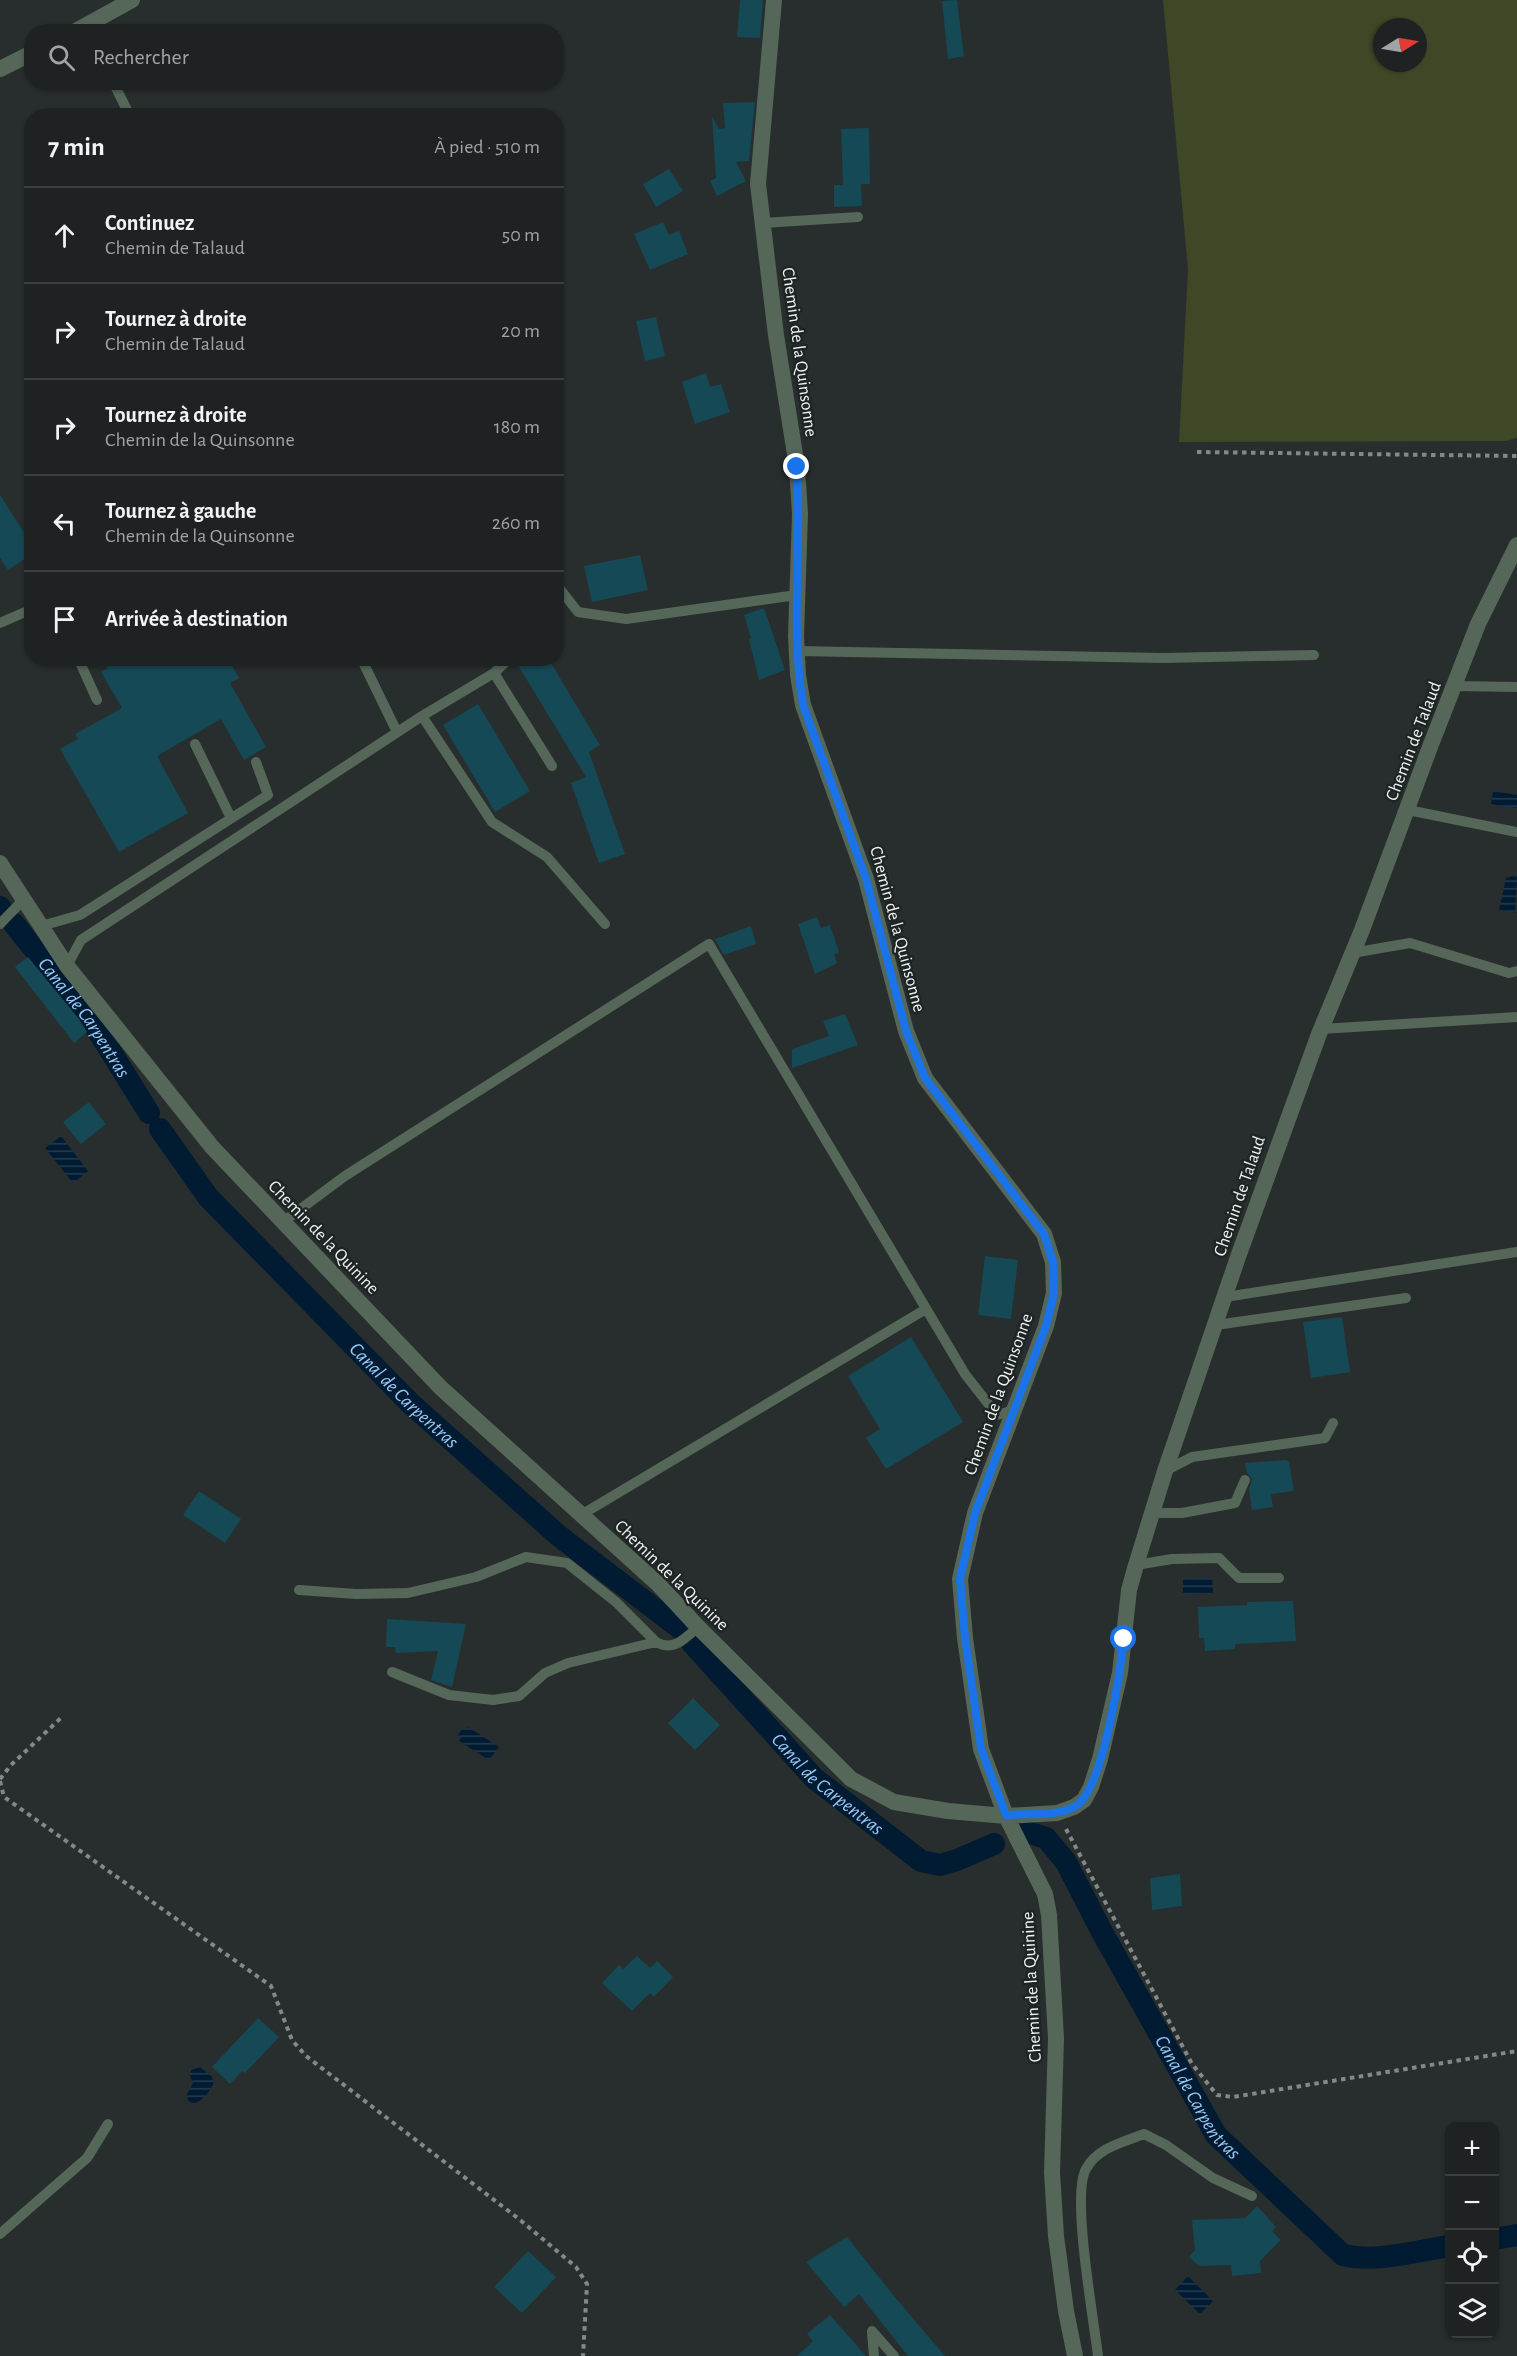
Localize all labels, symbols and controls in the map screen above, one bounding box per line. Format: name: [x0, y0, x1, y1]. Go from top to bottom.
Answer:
north arrow: [1373, 18, 1427, 72]
search box: [24, 24, 564, 90]
icon: search: [45, 41, 78, 74]
text: Rechercher: [93, 46, 189, 68]
text: 7 min: [48, 134, 105, 160]
text: À pied · 510 m: [434, 137, 540, 157]
text: Continuez: [105, 212, 194, 234]
icon: ahead: [48, 219, 81, 252]
text: 50 m: [502, 225, 540, 245]
text: Chemin de Talaud: [105, 238, 245, 258]
street label: Chemin de la Quinsonne: [778, 266, 820, 438]
text: Tournez à droite: [105, 308, 247, 330]
icon: right: [48, 315, 81, 348]
text: 20 m: [501, 321, 540, 341]
text: Chemin de Talaud: [105, 334, 245, 354]
text: Tournez à droite: [105, 404, 247, 426]
icon: right: [48, 411, 81, 444]
text: 180 m: [494, 417, 540, 437]
text: Chemin de la Quinsonne: [105, 430, 295, 450]
route end: [783, 453, 809, 479]
text: Tournez à gauche: [105, 500, 256, 522]
icon: left: [48, 507, 81, 540]
text: 260 m: [492, 513, 540, 533]
text: Chemin de la Quinsonne: [105, 526, 295, 546]
icon: arrive: [48, 603, 81, 636]
text: Arrivée à destination: [105, 608, 288, 630]
street label: Chemin de Talaud: [1383, 679, 1445, 803]
street label: Chemin de la Quinsonne: [866, 844, 928, 1014]
water label: Canal de Carpentras: [34, 954, 133, 1082]
street label: Chemin de Talaud: [1211, 1134, 1269, 1259]
street label: Chemin de la Quinine: [264, 1177, 382, 1298]
street label: Chemin de la Quinsonne: [961, 1311, 1037, 1478]
water label: Canal de Carpentras: [345, 1339, 462, 1453]
street label: Chemin de la Quinine: [611, 1517, 732, 1635]
route start: [1110, 1625, 1136, 1651]
water label: Canal de Carpentras: [767, 1730, 887, 1839]
street label: Chemin de la Quinine: [1019, 1911, 1045, 2063]
water label: Canal de Carpentras: [1151, 2032, 1244, 2164]
map controls: [1445, 2122, 1499, 2338]
button: +: [1445, 2122, 1499, 2176]
button: −: [1445, 2176, 1499, 2230]
button: locate: [1445, 2230, 1499, 2284]
button: layers: [1445, 2284, 1499, 2338]

